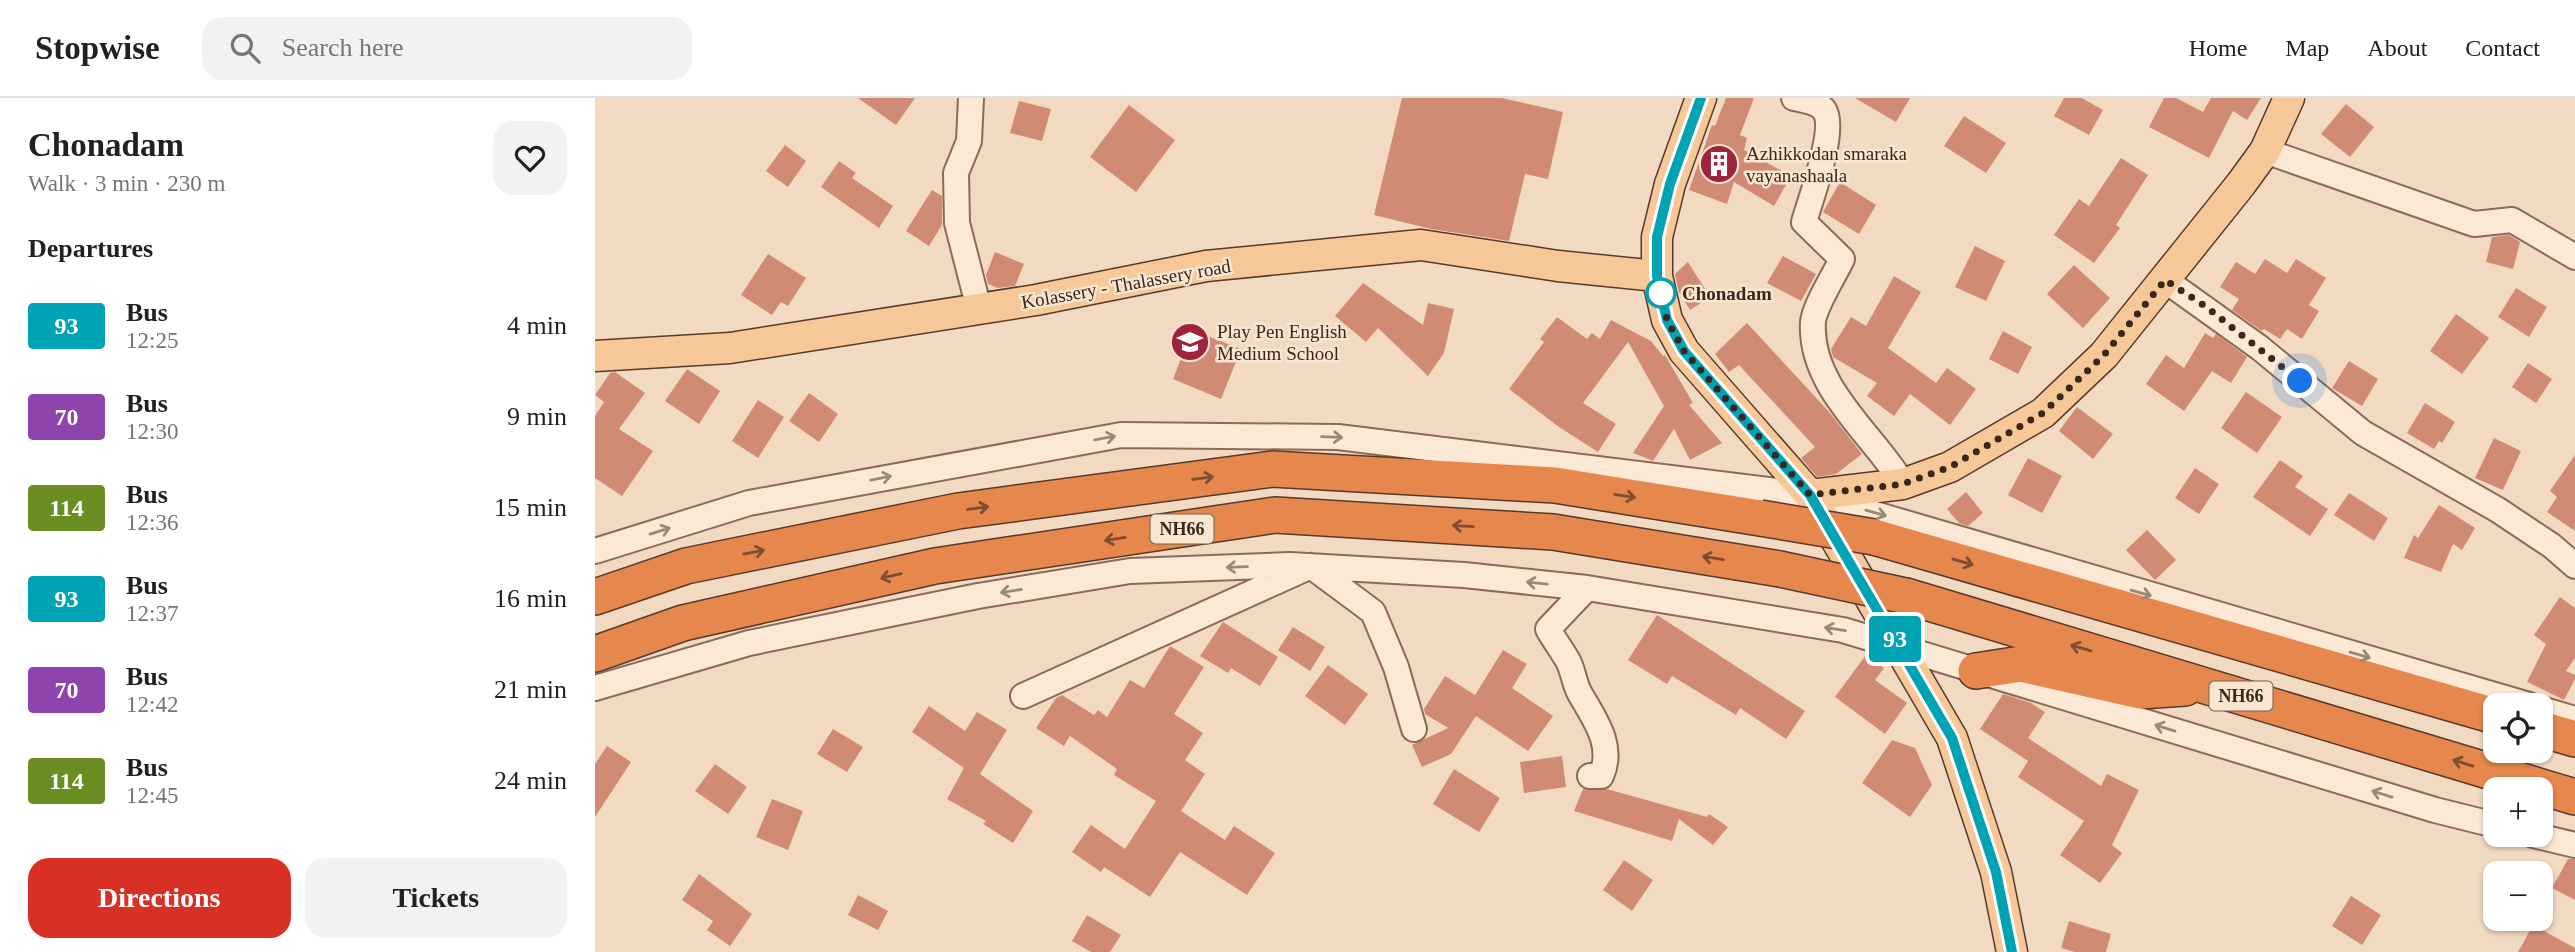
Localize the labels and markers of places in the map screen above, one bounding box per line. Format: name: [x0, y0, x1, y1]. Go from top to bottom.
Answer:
building icon: Azhikkodan smaraka vayanashaala: [1698, 143, 1740, 185]
place label: Azhikkodan smaraka vayanashaala: [1746, 143, 1907, 186]
marker: Chonadam: [1646, 278, 1676, 308]
place label: Chonadam: [1682, 283, 1772, 304]
school or university icon: Play Pen English Medium School: [1169, 321, 1211, 363]
place label: Play Pen English Medium School: [1217, 321, 1347, 364]

